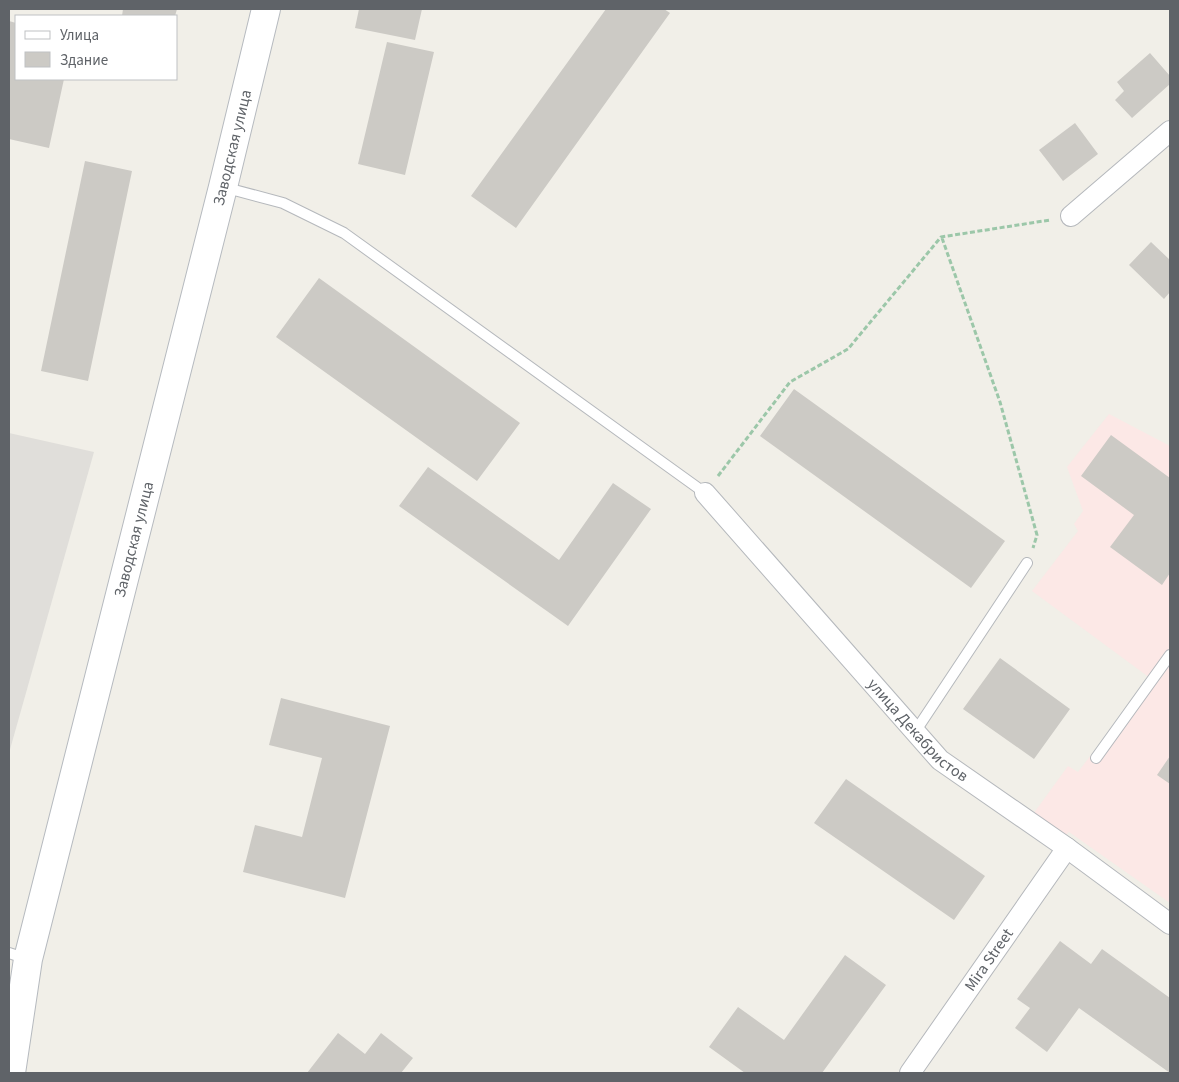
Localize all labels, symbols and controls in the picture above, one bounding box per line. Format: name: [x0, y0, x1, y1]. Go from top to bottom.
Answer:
legend: [15, 15, 178, 80]
text: Улица: [60, 25, 99, 46]
text: Здание: [60, 50, 108, 71]
street label: Заводская улица: [208, 87, 257, 208]
street label: Заводская улица: [109, 479, 159, 600]
street label: улица Декабристов: [862, 674, 972, 787]
street label: Mira Street: [959, 923, 1019, 996]

